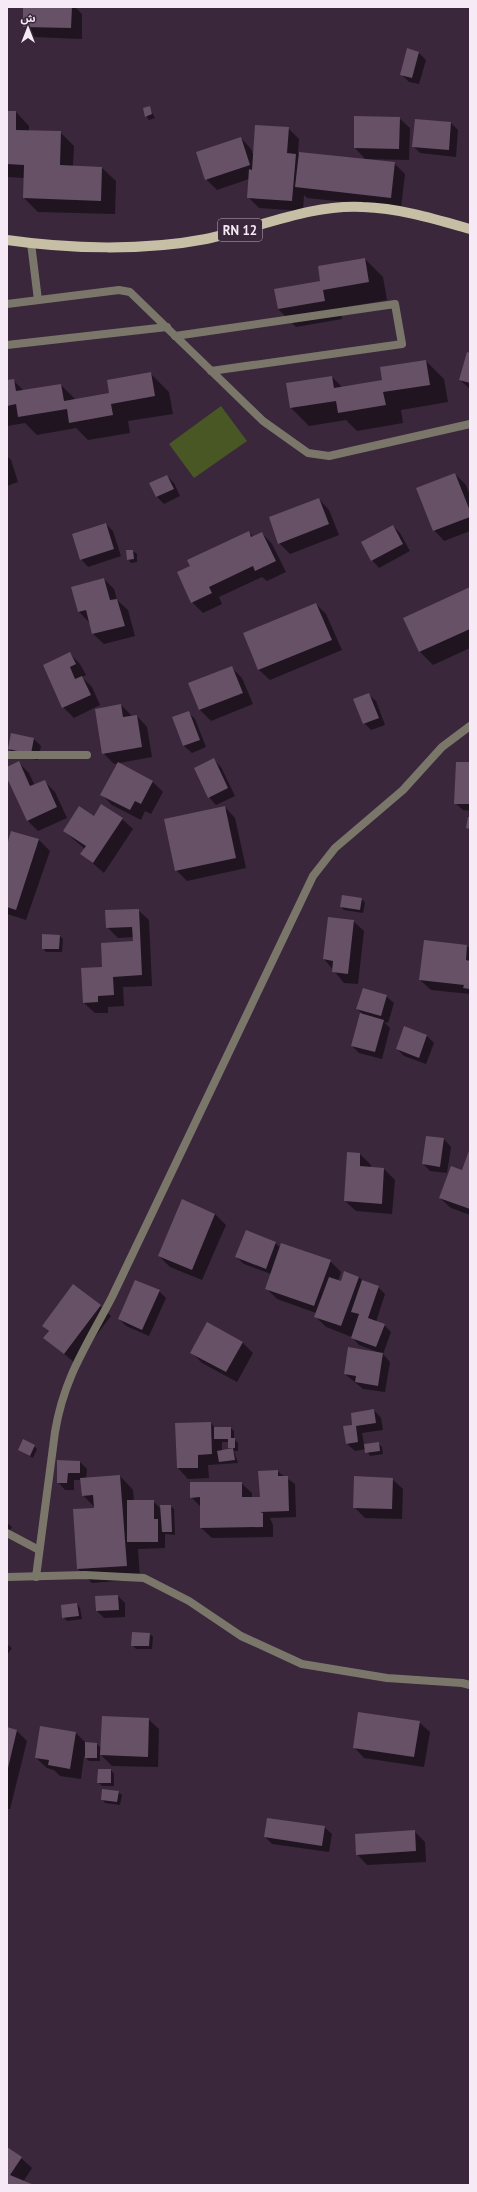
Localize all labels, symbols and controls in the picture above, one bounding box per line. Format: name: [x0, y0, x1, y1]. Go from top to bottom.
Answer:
north arrow: [8, 8, 48, 48]
text: ش: [20, 11, 36, 25]
road number: RN 12: [218, 219, 262, 241]

